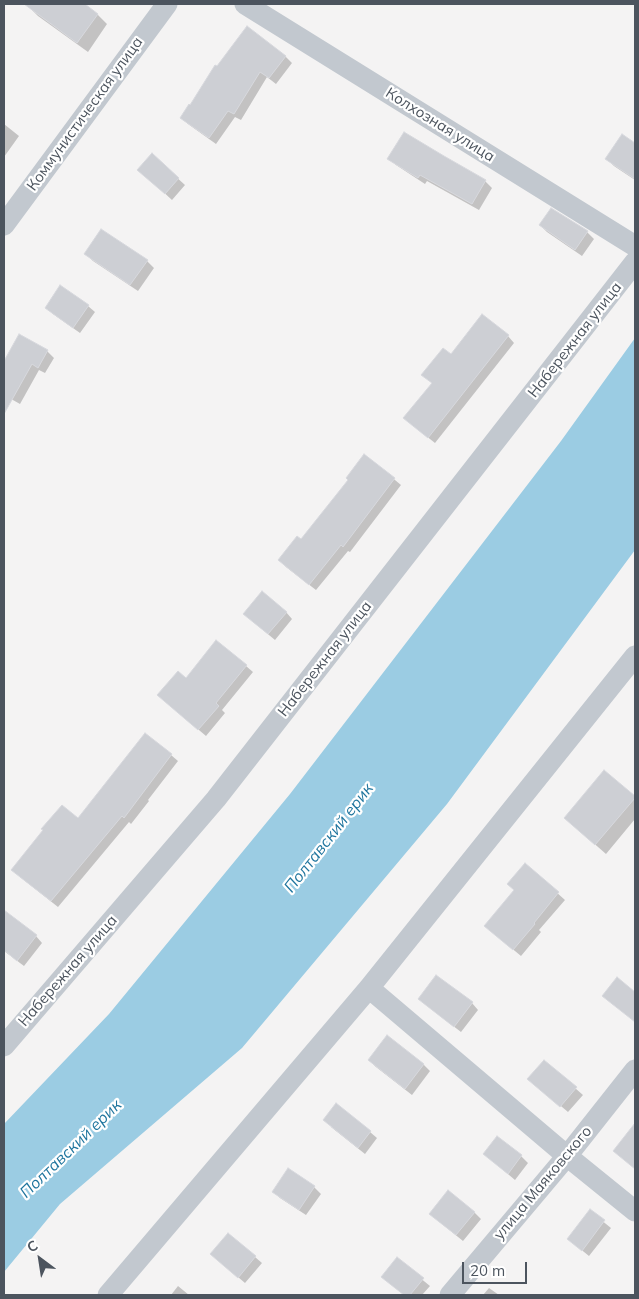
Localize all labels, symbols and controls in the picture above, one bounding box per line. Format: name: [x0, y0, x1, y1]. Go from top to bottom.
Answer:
street label: Коммунистическая улица: [23, 34, 147, 194]
street label: Колхозная улица: [382, 84, 498, 166]
street label: Набережная улица: [524, 279, 626, 401]
street label: Набережная улица: [274, 598, 376, 720]
water label: Полтавский ерик: [280, 780, 378, 896]
street label: Набережная улица: [15, 912, 121, 1030]
water label: Полтавский ерик: [16, 1096, 126, 1202]
street label: улица Маяковского: [490, 1123, 596, 1243]
north arrow: [15, 1234, 65, 1284]
text: С: [24, 1236, 41, 1256]
scale bar: [464, 1252, 529, 1284]
text: 20 m: [470, 1261, 505, 1280]

